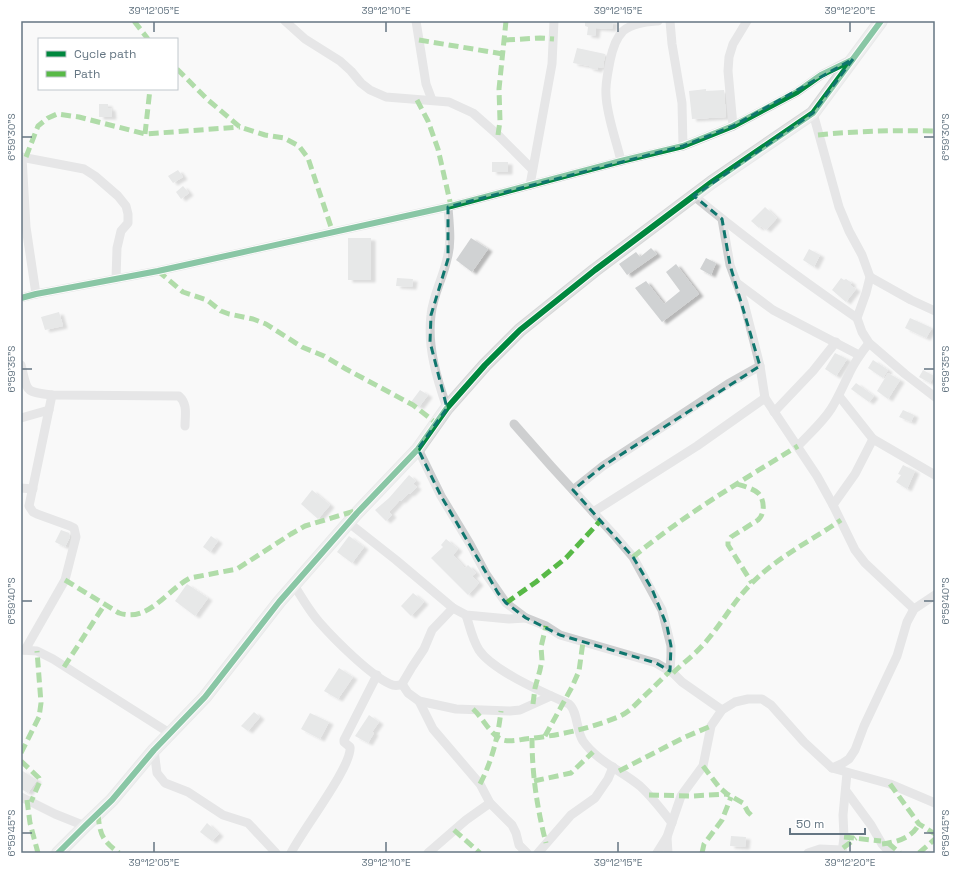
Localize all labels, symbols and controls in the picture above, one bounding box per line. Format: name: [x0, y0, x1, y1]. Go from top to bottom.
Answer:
text: 39°12'05"E: [129, 4, 180, 17]
text: 39°12'10"E: [361, 4, 411, 17]
text: 39°12'15"E: [594, 4, 643, 17]
text: 39°12'20"E: [824, 4, 876, 17]
legend: [38, 38, 178, 90]
text: Cycle path: [74, 46, 136, 62]
text: Path: [74, 66, 100, 82]
text: 6°59'30"S: [5, 113, 18, 161]
text: 6°59'30"S: [939, 113, 952, 161]
text: 6°59'35"S: [5, 346, 18, 392]
text: 6°59'35"S: [939, 346, 952, 392]
text: 6°59'40"S: [5, 577, 18, 625]
text: 6°59'40"S: [939, 577, 952, 625]
text: 6°59'45"S: [5, 810, 18, 856]
scale bar: [790, 810, 865, 836]
text: 6°59'45"S: [939, 810, 952, 856]
text: 50 m: [796, 816, 824, 832]
text: 39°12'05"E: [129, 856, 180, 869]
text: 39°12'10"E: [361, 856, 411, 869]
text: 39°12'15"E: [594, 856, 643, 869]
text: 39°12'20"E: [824, 856, 876, 869]

